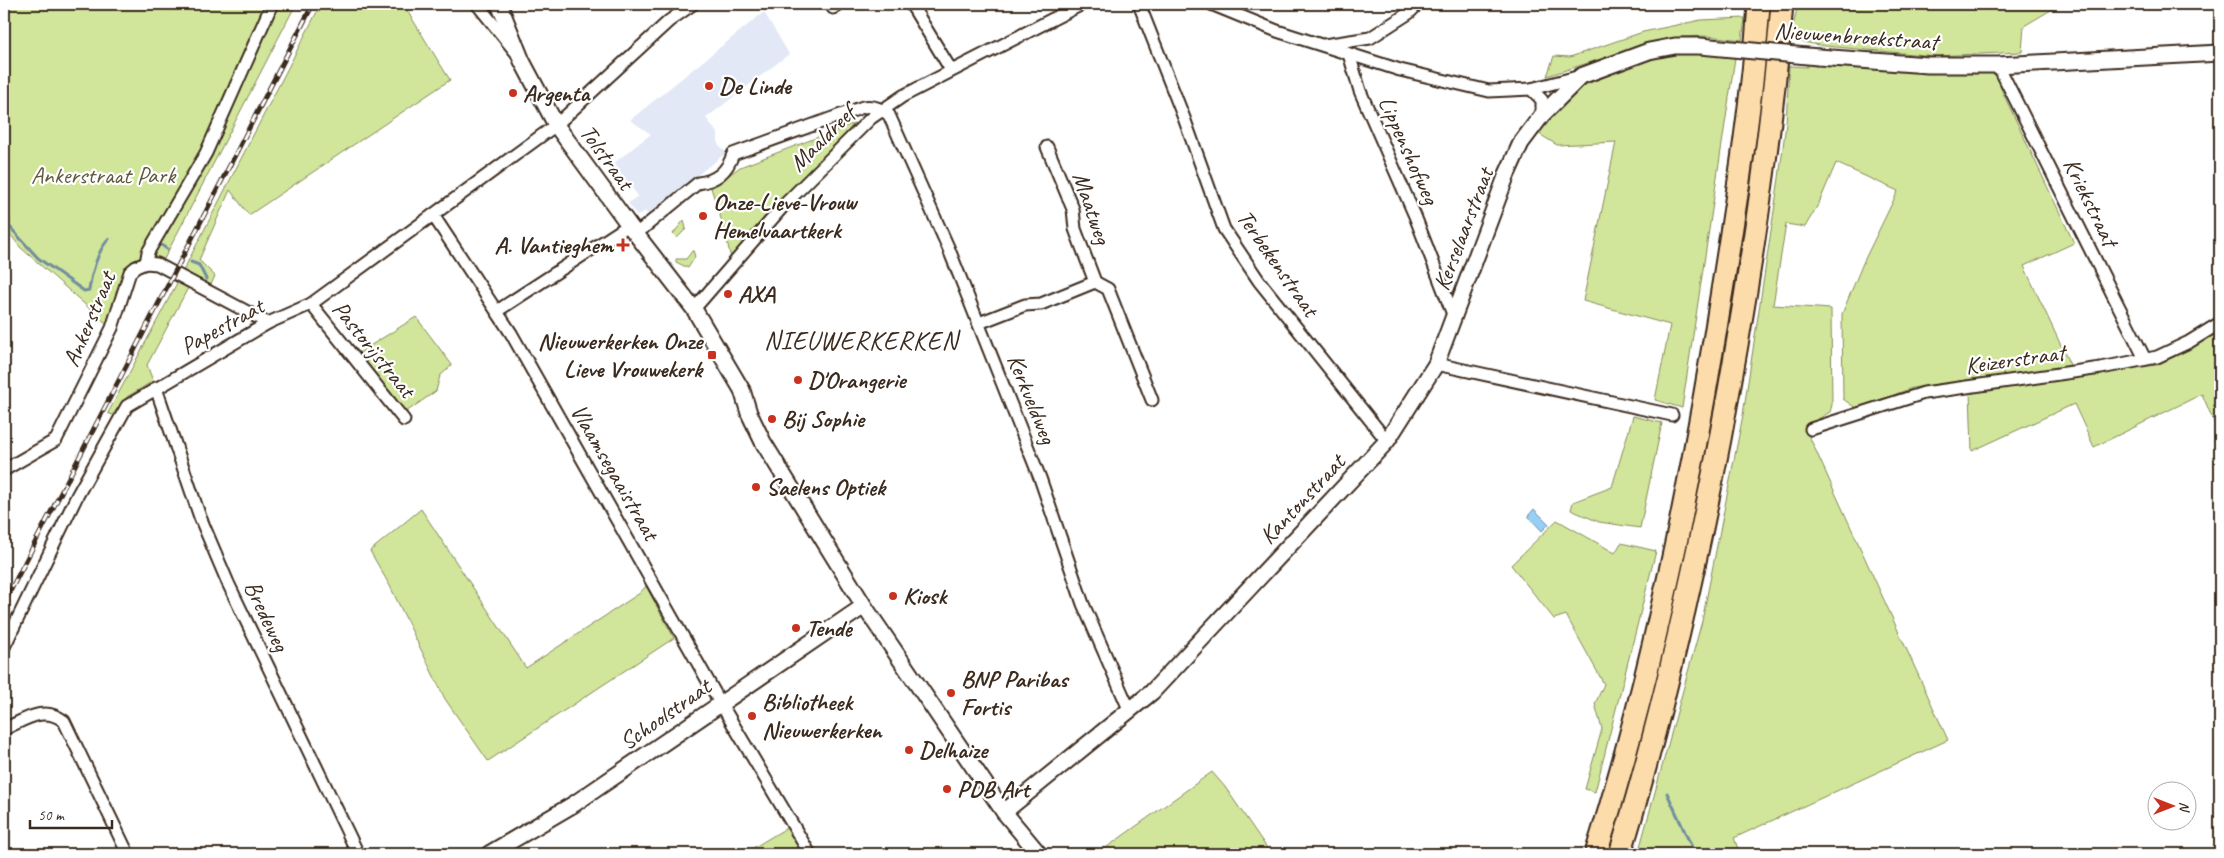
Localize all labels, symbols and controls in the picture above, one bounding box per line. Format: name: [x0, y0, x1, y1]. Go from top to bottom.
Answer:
street label: Nieuwenbroekstraat: [1773, 15, 1942, 57]
place label: De Linde: [719, 71, 793, 101]
place label: Argenta: [523, 78, 591, 108]
marker: De Linde: [703, 80, 715, 92]
marker: Argenta: [507, 87, 519, 99]
street label: Lippenshofweg: [1372, 91, 1447, 211]
street label: Maaldreef: [782, 95, 865, 178]
street label: Tolstraat: [573, 118, 642, 197]
street label: Kriekstraat: [2057, 153, 2127, 254]
park label: Ankerstraat Park: [31, 160, 177, 190]
street label: Kerselaarstraat: [1426, 162, 1501, 294]
street label: Maatweg: [1066, 168, 1119, 249]
place label: Onze-Lieve-Vrouw Hemelvaartkerk: [713, 187, 859, 245]
street label: Terbekenstraat: [1230, 204, 1327, 324]
marker: Onze-Lieve-Vrouw Hemelvaartkerk: [697, 210, 709, 222]
place label: A. Vantieghem: [494, 230, 614, 260]
marker: A. Vantieghem: [617, 239, 629, 251]
street label: Ankerstraat: [56, 265, 123, 371]
place label: AXA: [738, 279, 777, 309]
marker: AXA: [722, 288, 734, 300]
street label: Papestraat: [175, 290, 271, 361]
street label: Pastorijstraat: [326, 294, 423, 405]
district label: NIEUWERKERKEN: [764, 324, 961, 357]
place label: Nieuwerkerken Onze Lieve Vrouwekerk: [538, 326, 704, 384]
street label: Keizerstraat: [1963, 337, 2070, 381]
marker: Nieuwerkerken Onze Lieve Vrouwekerk: [706, 349, 718, 361]
street label: Kerkveldweg: [1000, 350, 1064, 450]
place label: D'Orangerie: [808, 365, 907, 395]
marker: D'Orangerie: [792, 374, 804, 386]
street label: Vlaamsegaaistraat: [564, 398, 667, 547]
place label: Bij Sophie: [782, 404, 866, 434]
marker: Bij Sophie: [766, 413, 778, 425]
street label: Kantonstraat: [1253, 446, 1353, 550]
place label: Saelens Optiek: [766, 472, 887, 502]
marker: Saelens Optiek: [750, 481, 762, 493]
street label: Bredeweg: [238, 576, 297, 658]
place label: Kiosk: [903, 581, 948, 611]
marker: Kiosk: [887, 590, 899, 602]
place label: Tende: [806, 613, 854, 643]
marker: Tende: [790, 622, 802, 634]
place label: BNP Paribas Fortis: [961, 664, 1070, 722]
street label: Schoolstraat: [614, 671, 718, 756]
place label: Bibliotheek Nieuwerkerken: [762, 687, 884, 745]
marker: BNP Paribas Fortis: [945, 687, 957, 699]
marker: Bibliotheek Nieuwerkerken: [746, 710, 758, 722]
place label: Delhaize: [919, 735, 989, 765]
marker: Delhaize: [903, 744, 915, 756]
place label: PDB Art: [957, 774, 1032, 804]
north arrow: [2146, 780, 2196, 830]
marker: PDB Art: [941, 783, 953, 795]
scale bar: [30, 798, 112, 830]
text: N: [2176, 802, 2193, 813]
text: 50 m: [38, 806, 65, 825]

